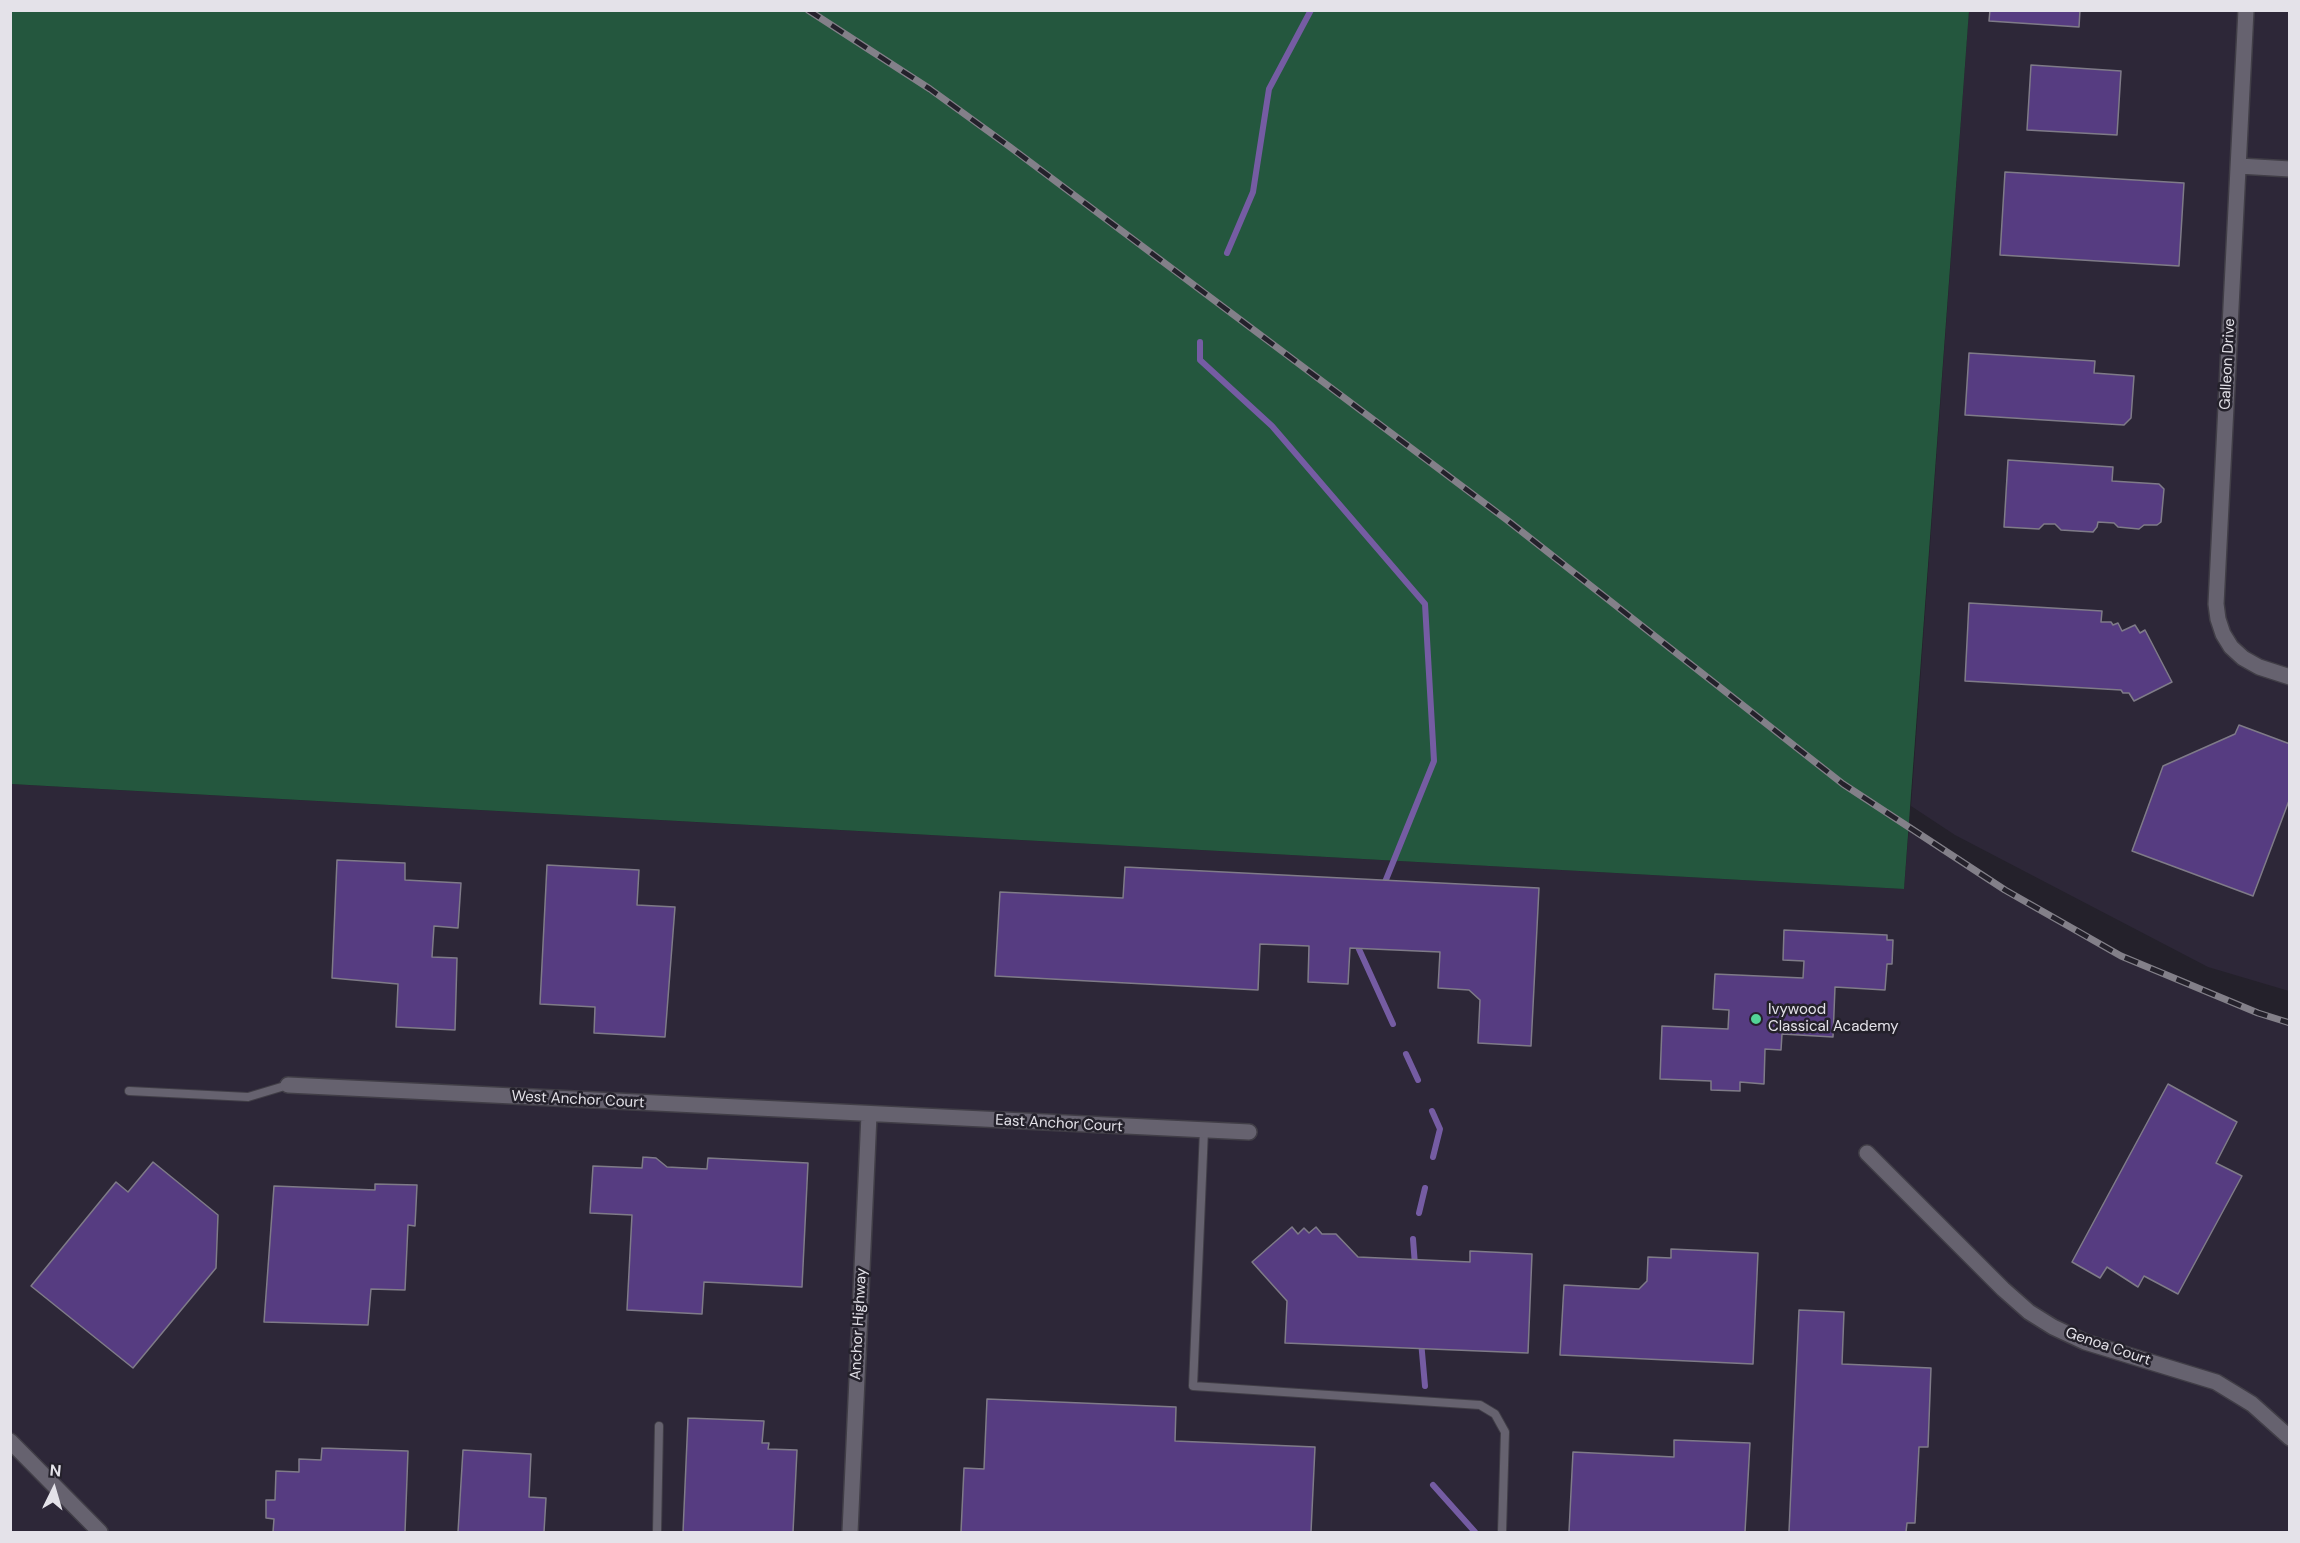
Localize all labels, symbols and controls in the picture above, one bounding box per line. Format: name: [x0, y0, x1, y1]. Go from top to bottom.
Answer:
street label: Galleon Drive: [2217, 318, 2239, 410]
place label: Ivywood Classical Academy: [1768, 1001, 1899, 1036]
marker: Ivywood Classical Academy: [1749, 1012, 1763, 1026]
street label: West Anchor Court: [511, 1088, 645, 1112]
street label: East Anchor Court: [995, 1112, 1123, 1136]
street label: Anchor Highway: [847, 1267, 871, 1381]
street label: Genoa Court: [2063, 1324, 2153, 1370]
north arrow: [24, 1459, 84, 1519]
text: N: [49, 1460, 62, 1482]

